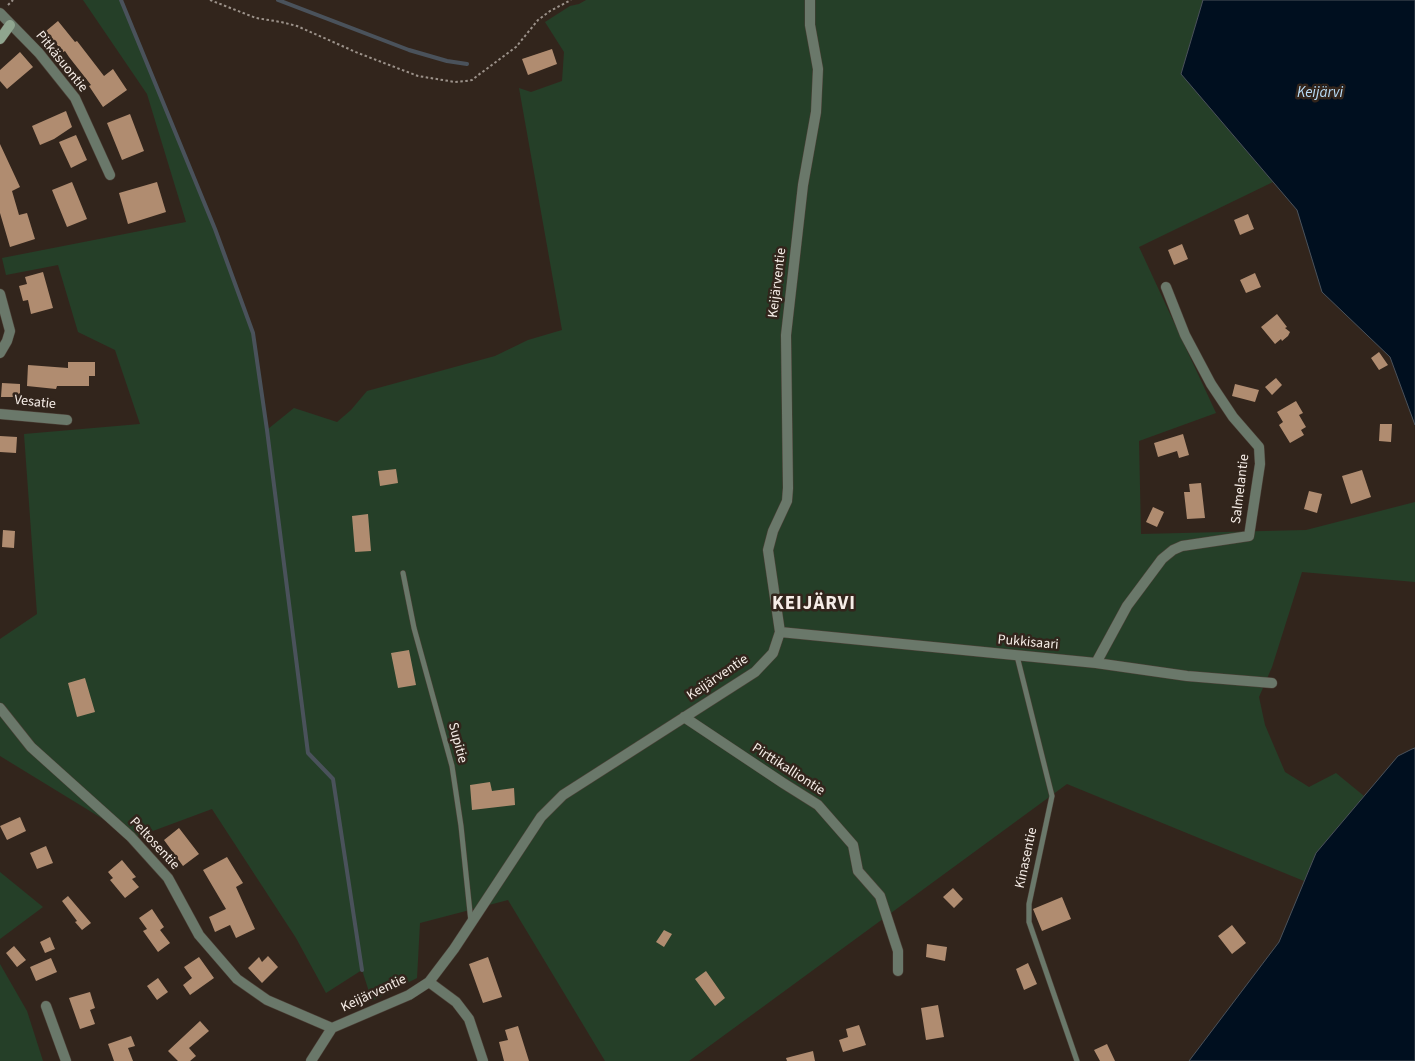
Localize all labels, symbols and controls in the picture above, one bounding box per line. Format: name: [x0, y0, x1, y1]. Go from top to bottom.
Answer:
street label: Pitkäsuontie: [31, 28, 91, 96]
water label: Keijärvi: [1297, 85, 1343, 103]
street label: Keijärventie: [765, 247, 791, 319]
street label: Vesatie: [13, 392, 57, 414]
street label: Salmelantie: [1228, 453, 1254, 525]
district label: KEIJÄRVI: [771, 594, 857, 616]
street label: Pukkisaari: [997, 632, 1059, 654]
street label: Keijärventie: [684, 651, 752, 705]
street label: Supitie: [444, 721, 470, 765]
street label: Pirttikalliontie: [748, 740, 828, 800]
street label: Peltosentie: [125, 814, 183, 874]
street label: Kinasentie: [1012, 826, 1042, 890]
street label: Keijärventie: [339, 972, 409, 1016]

